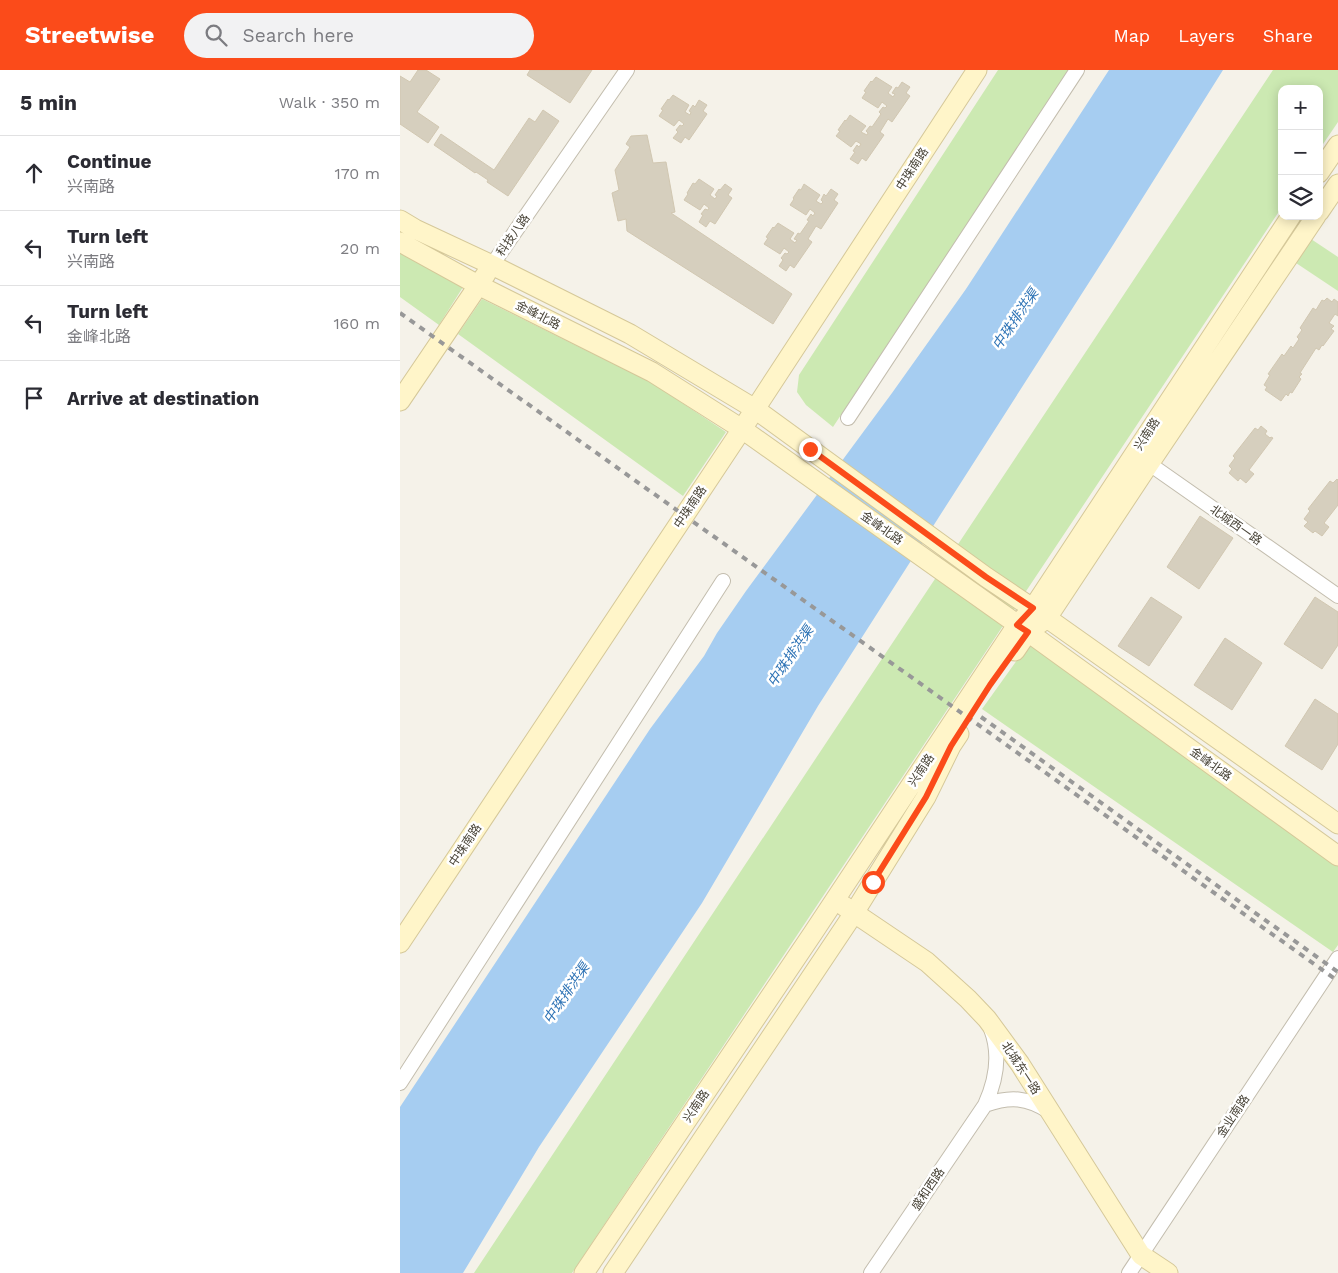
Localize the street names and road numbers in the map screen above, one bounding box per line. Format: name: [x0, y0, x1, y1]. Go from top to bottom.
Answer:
street label: 中珠南路: [893, 145, 931, 193]
street label: 科技八路: [493, 211, 533, 259]
street label: 金峰北路: [513, 298, 563, 332]
street label: 兴南路: [1131, 415, 1163, 453]
street label: 中珠南路: [671, 483, 709, 531]
street label: 北城西一路: [1207, 502, 1265, 548]
street label: 金峰北路: [858, 508, 906, 548]
street label: 金峰北路: [1187, 744, 1235, 784]
street label: 兴南路: [905, 751, 937, 789]
street label: 中珠南路: [446, 821, 484, 869]
street label: 北城东一路: [999, 1039, 1043, 1097]
street label: 兴南路: [680, 1087, 712, 1125]
street label: 金业南路: [1214, 1092, 1252, 1140]
street label: 盛和西路: [909, 1165, 947, 1213]

